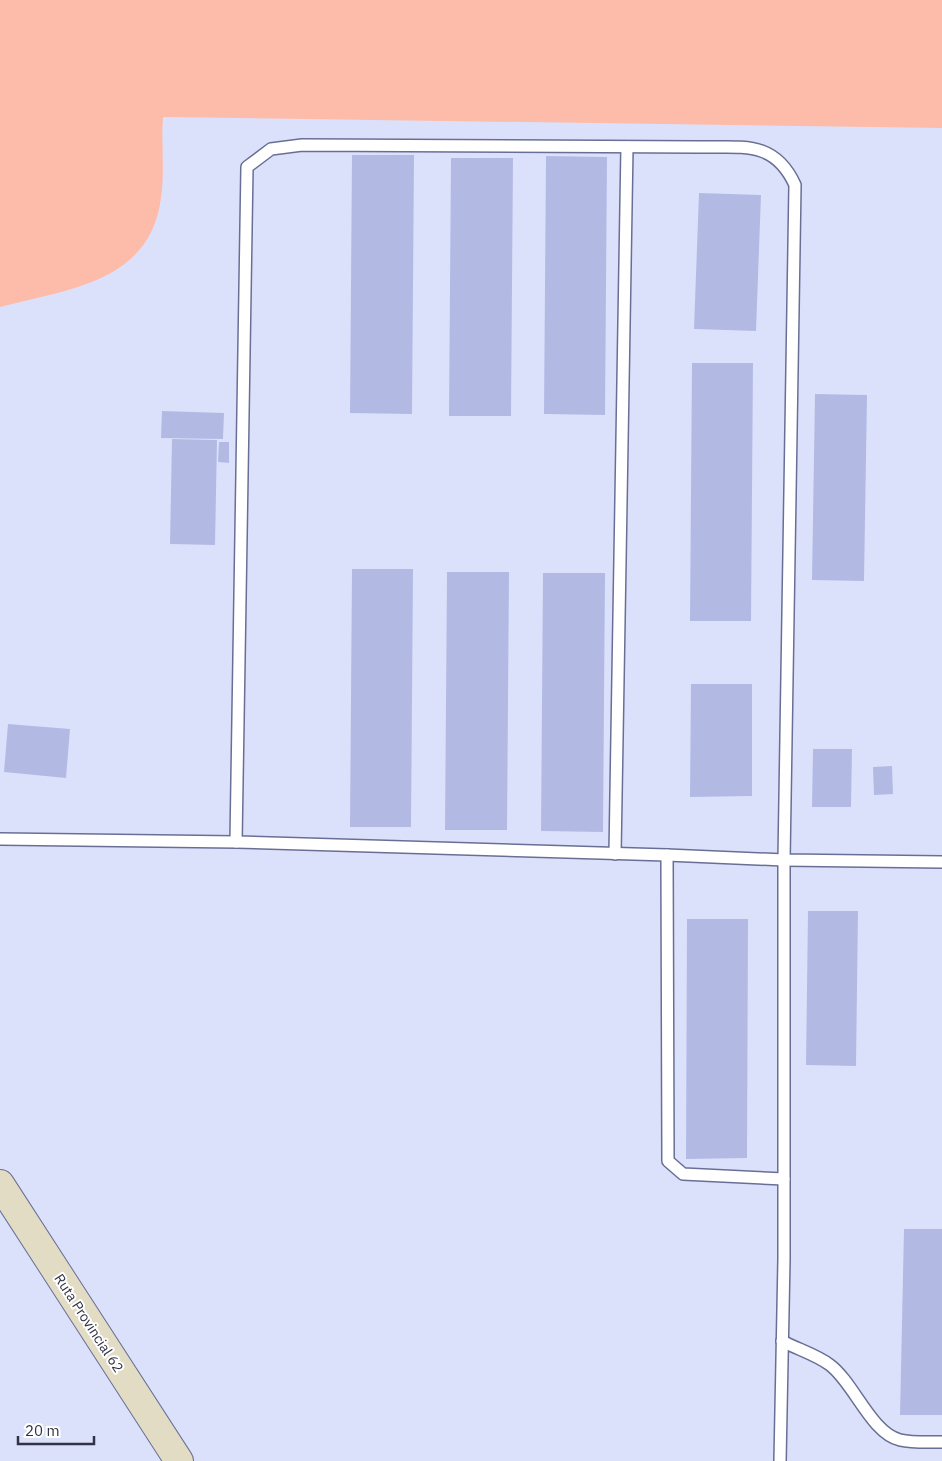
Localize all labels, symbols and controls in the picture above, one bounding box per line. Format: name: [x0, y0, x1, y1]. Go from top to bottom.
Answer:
street label: Ruta Provincial 62: [50, 1270, 128, 1376]
scale bar: [18, 1414, 94, 1446]
text: 20 m: [25, 1421, 60, 1440]

